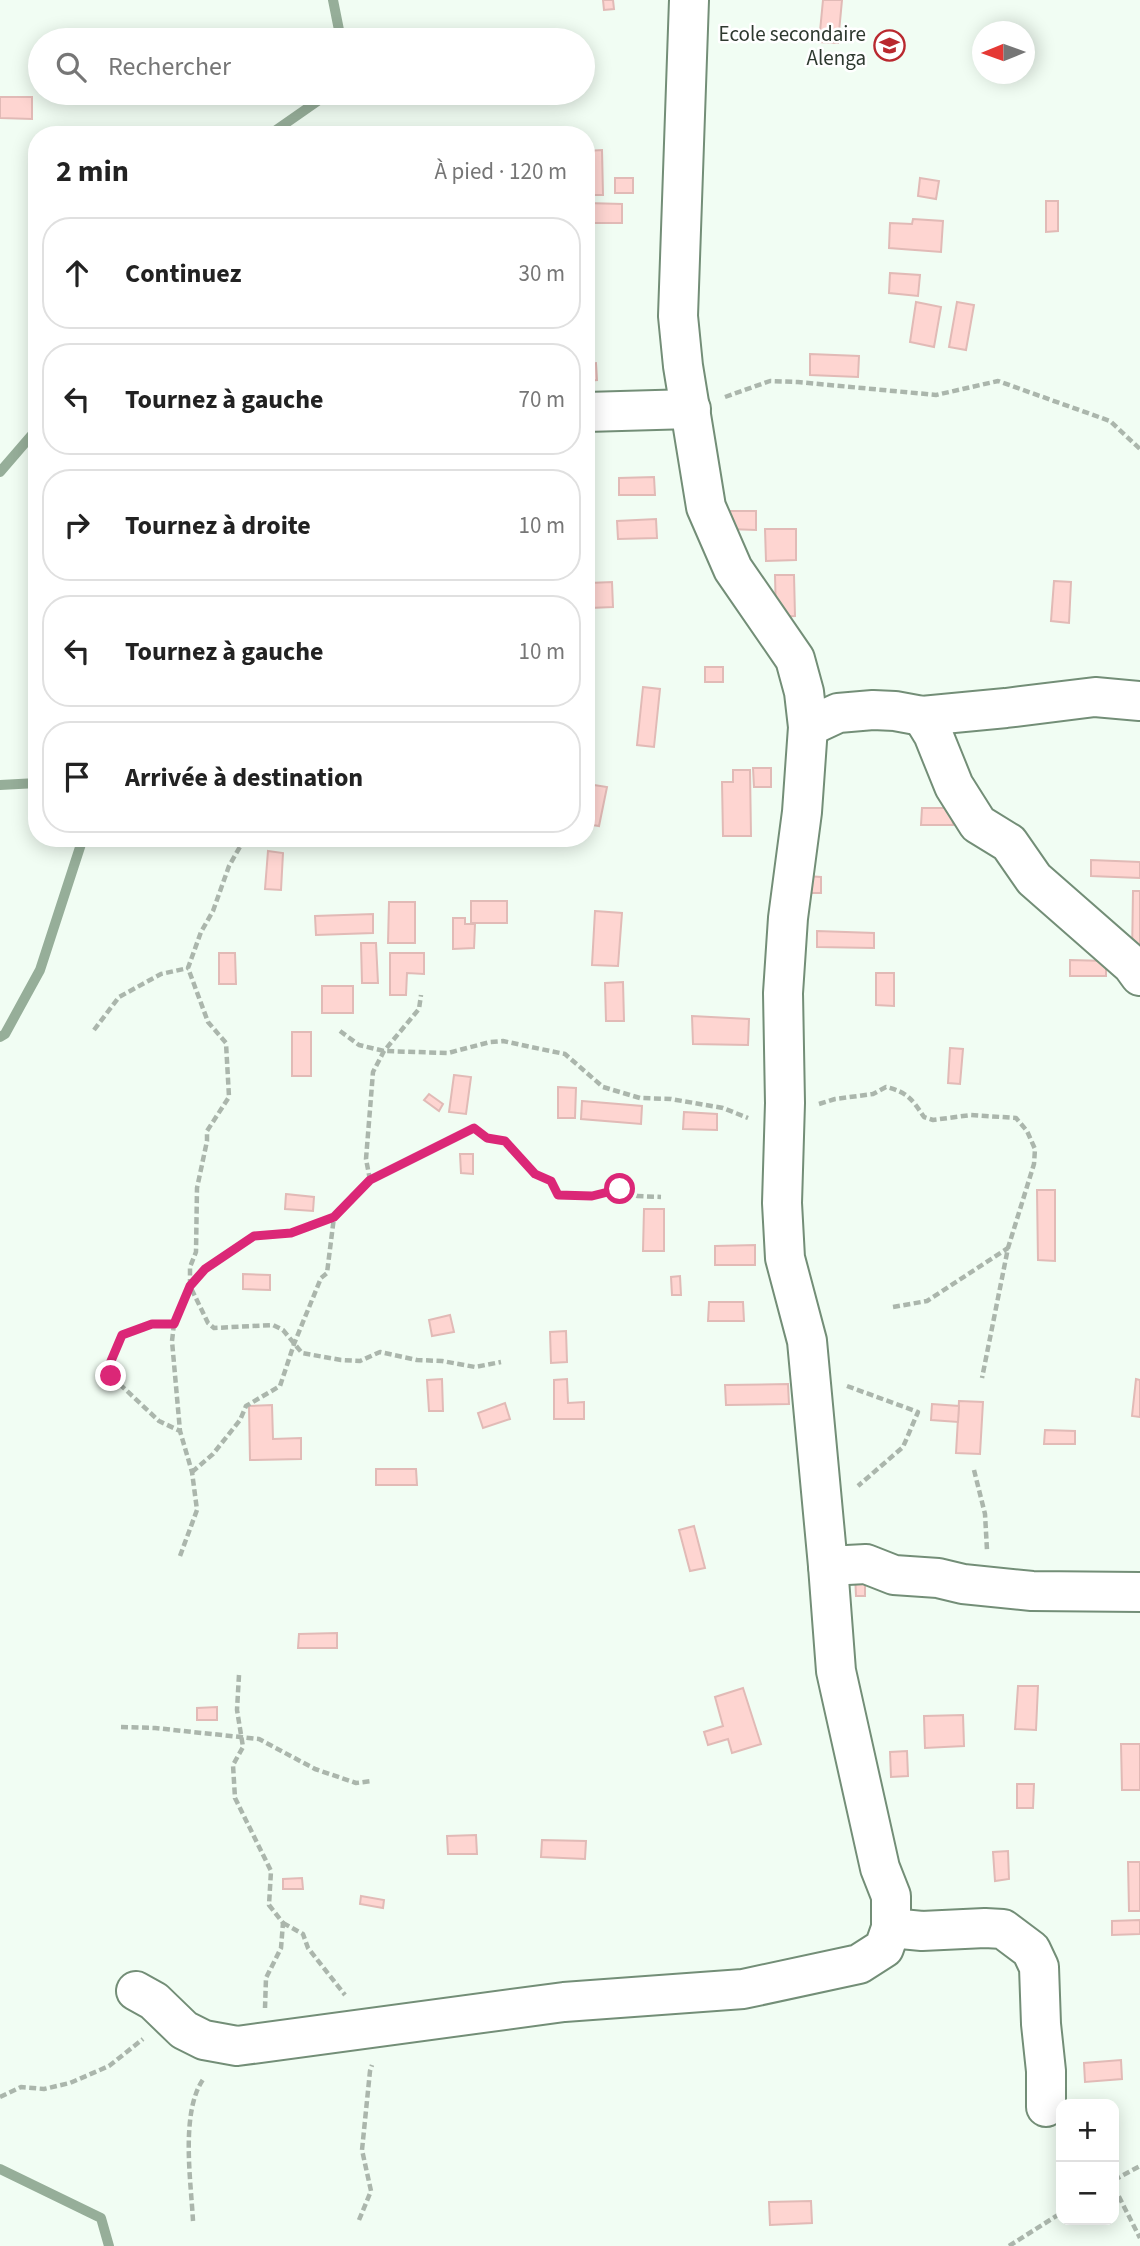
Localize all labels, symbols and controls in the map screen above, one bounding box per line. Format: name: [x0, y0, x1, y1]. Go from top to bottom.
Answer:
place label: Ecole secondaire Alenga: [719, 19, 866, 73]
north arrow: [972, 21, 1035, 84]
search box: [28, 28, 595, 105]
school or university icon: Ecole secondaire Alenga: [872, 29, 906, 63]
icon: search: [52, 48, 90, 86]
text: Rechercher: [108, 48, 231, 85]
text: 2 min: [56, 150, 129, 193]
text: À pied · 120 m: [434, 155, 567, 188]
icon: ahead: [58, 254, 96, 292]
text: Continuez: [125, 255, 241, 292]
text: 30 m: [518, 257, 565, 290]
icon: left: [58, 380, 96, 418]
text: Tournez à gauche: [125, 381, 324, 418]
text: 70 m: [518, 383, 565, 416]
icon: right: [58, 506, 96, 544]
text: Tournez à droite: [125, 507, 311, 544]
text: 10 m: [518, 509, 565, 542]
icon: left: [58, 632, 96, 670]
text: Tournez à gauche: [125, 633, 324, 670]
text: 10 m: [518, 635, 565, 668]
icon: arrive: [58, 758, 96, 796]
text: Arrivée à destination: [125, 759, 363, 796]
route start: [604, 1173, 635, 1204]
route end: [95, 1360, 126, 1391]
map controls: [1056, 2099, 1119, 2225]
button: +: [1056, 2099, 1119, 2162]
button: −: [1056, 2162, 1119, 2225]

